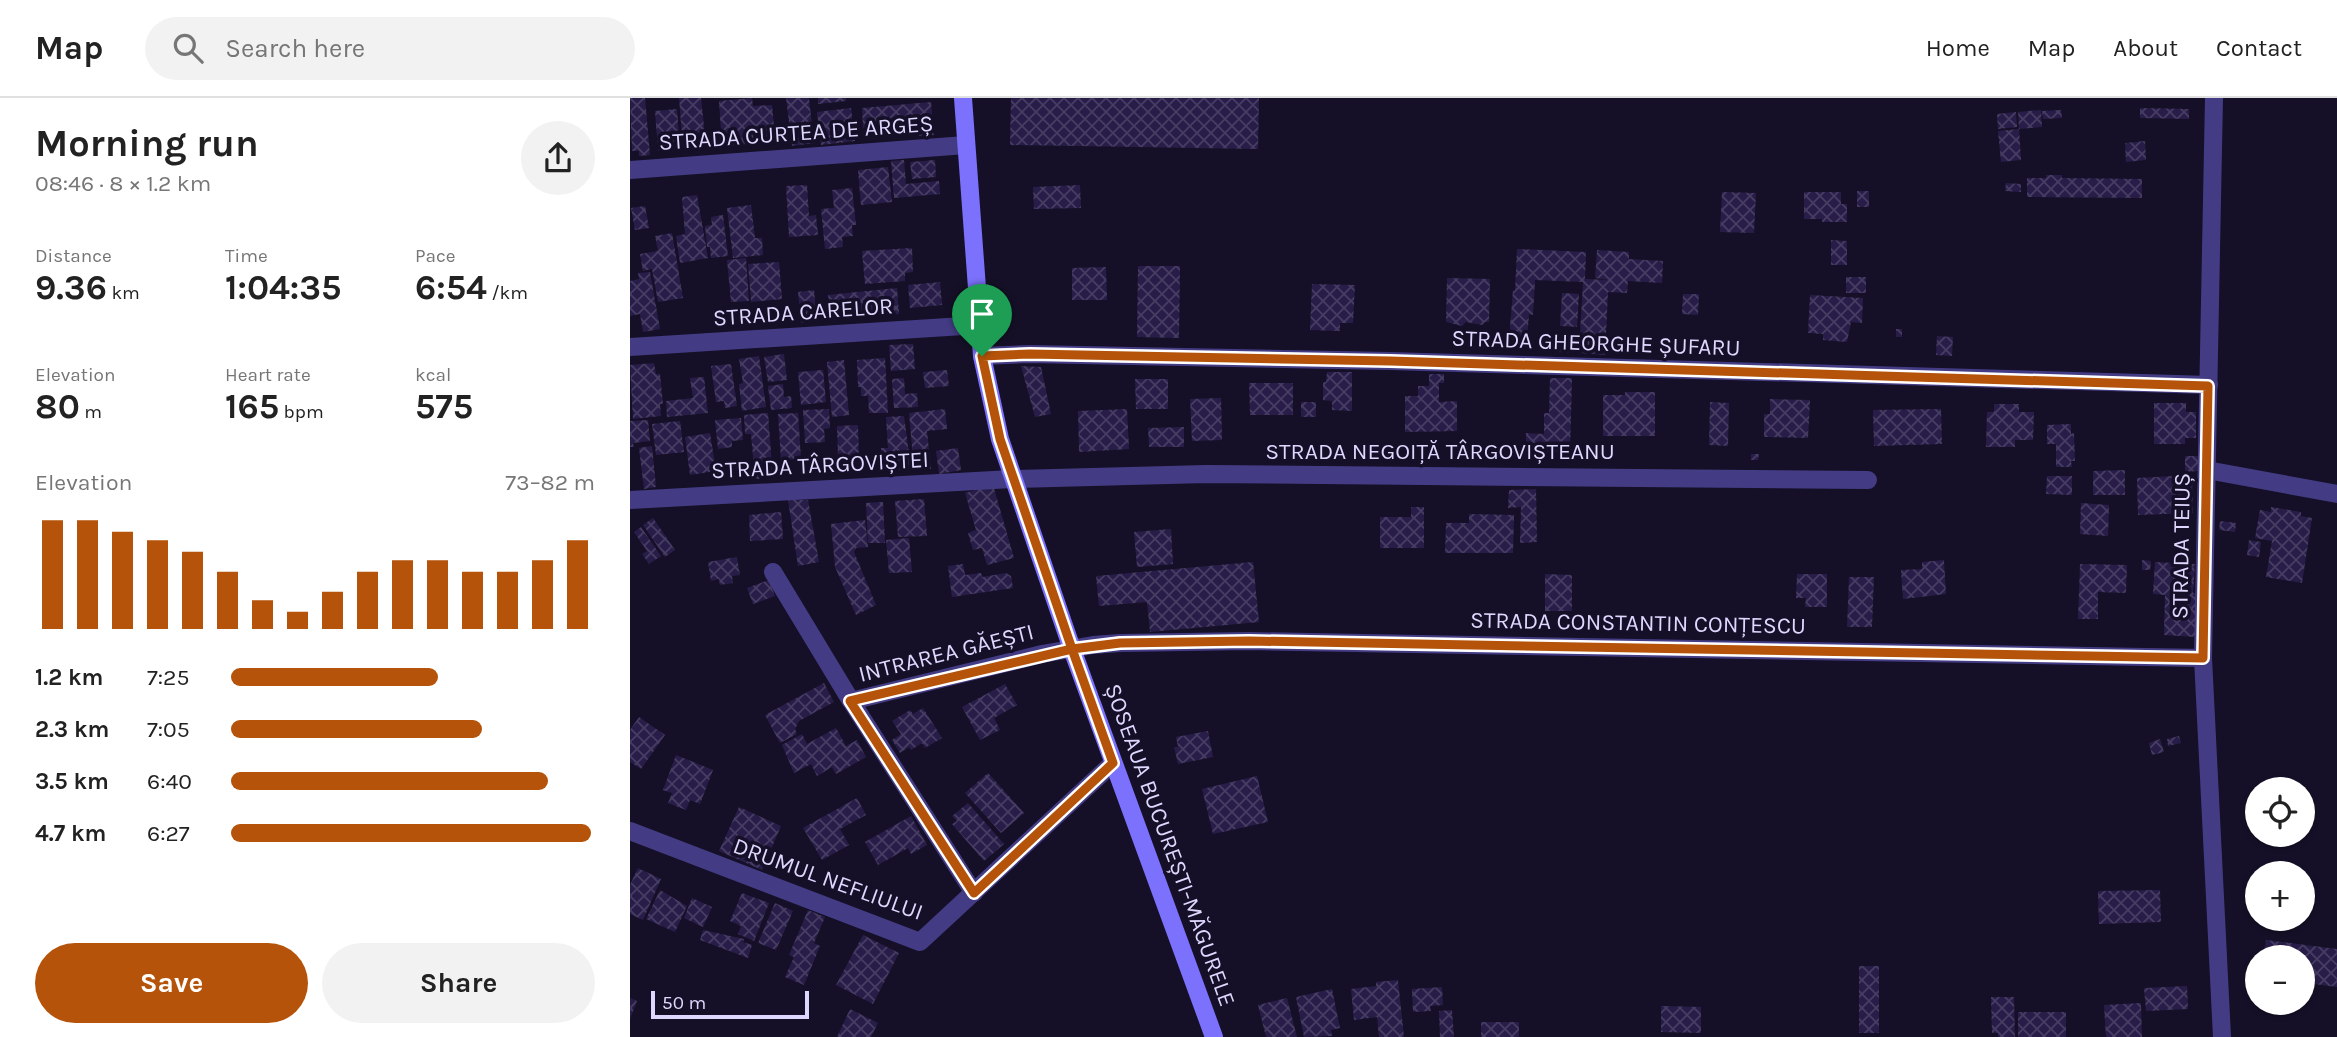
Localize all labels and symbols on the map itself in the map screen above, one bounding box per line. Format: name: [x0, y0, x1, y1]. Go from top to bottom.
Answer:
street label: STRADA CURTEA DE ARGEȘ: [658, 110, 934, 156]
pin: [952, 284, 1012, 356]
street label: STRADA CARELOR: [712, 292, 894, 332]
street label: STRADA GHEORGHE ȘUFARU: [1451, 324, 1741, 362]
street label: STRADA NEGOIȚĂ TÂRGOVIȘTEANU: [1265, 438, 1615, 465]
street label: STRADA TÂRGOVIȘTEI: [710, 446, 930, 484]
street label: STRADA TEIUȘ: [2166, 473, 2196, 619]
street label: STRADA CONSTANTIN CONȚESCU: [1470, 607, 1806, 639]
street label: INTRAREA GĂEȘTI: [856, 618, 1036, 688]
street label: ȘOSEAUA BUCUREȘTI-MĂGURELE: [1099, 680, 1241, 1010]
street label: DRUMUL NEFLIULUI: [729, 832, 927, 926]
scale bar: [651, 988, 808, 1020]

